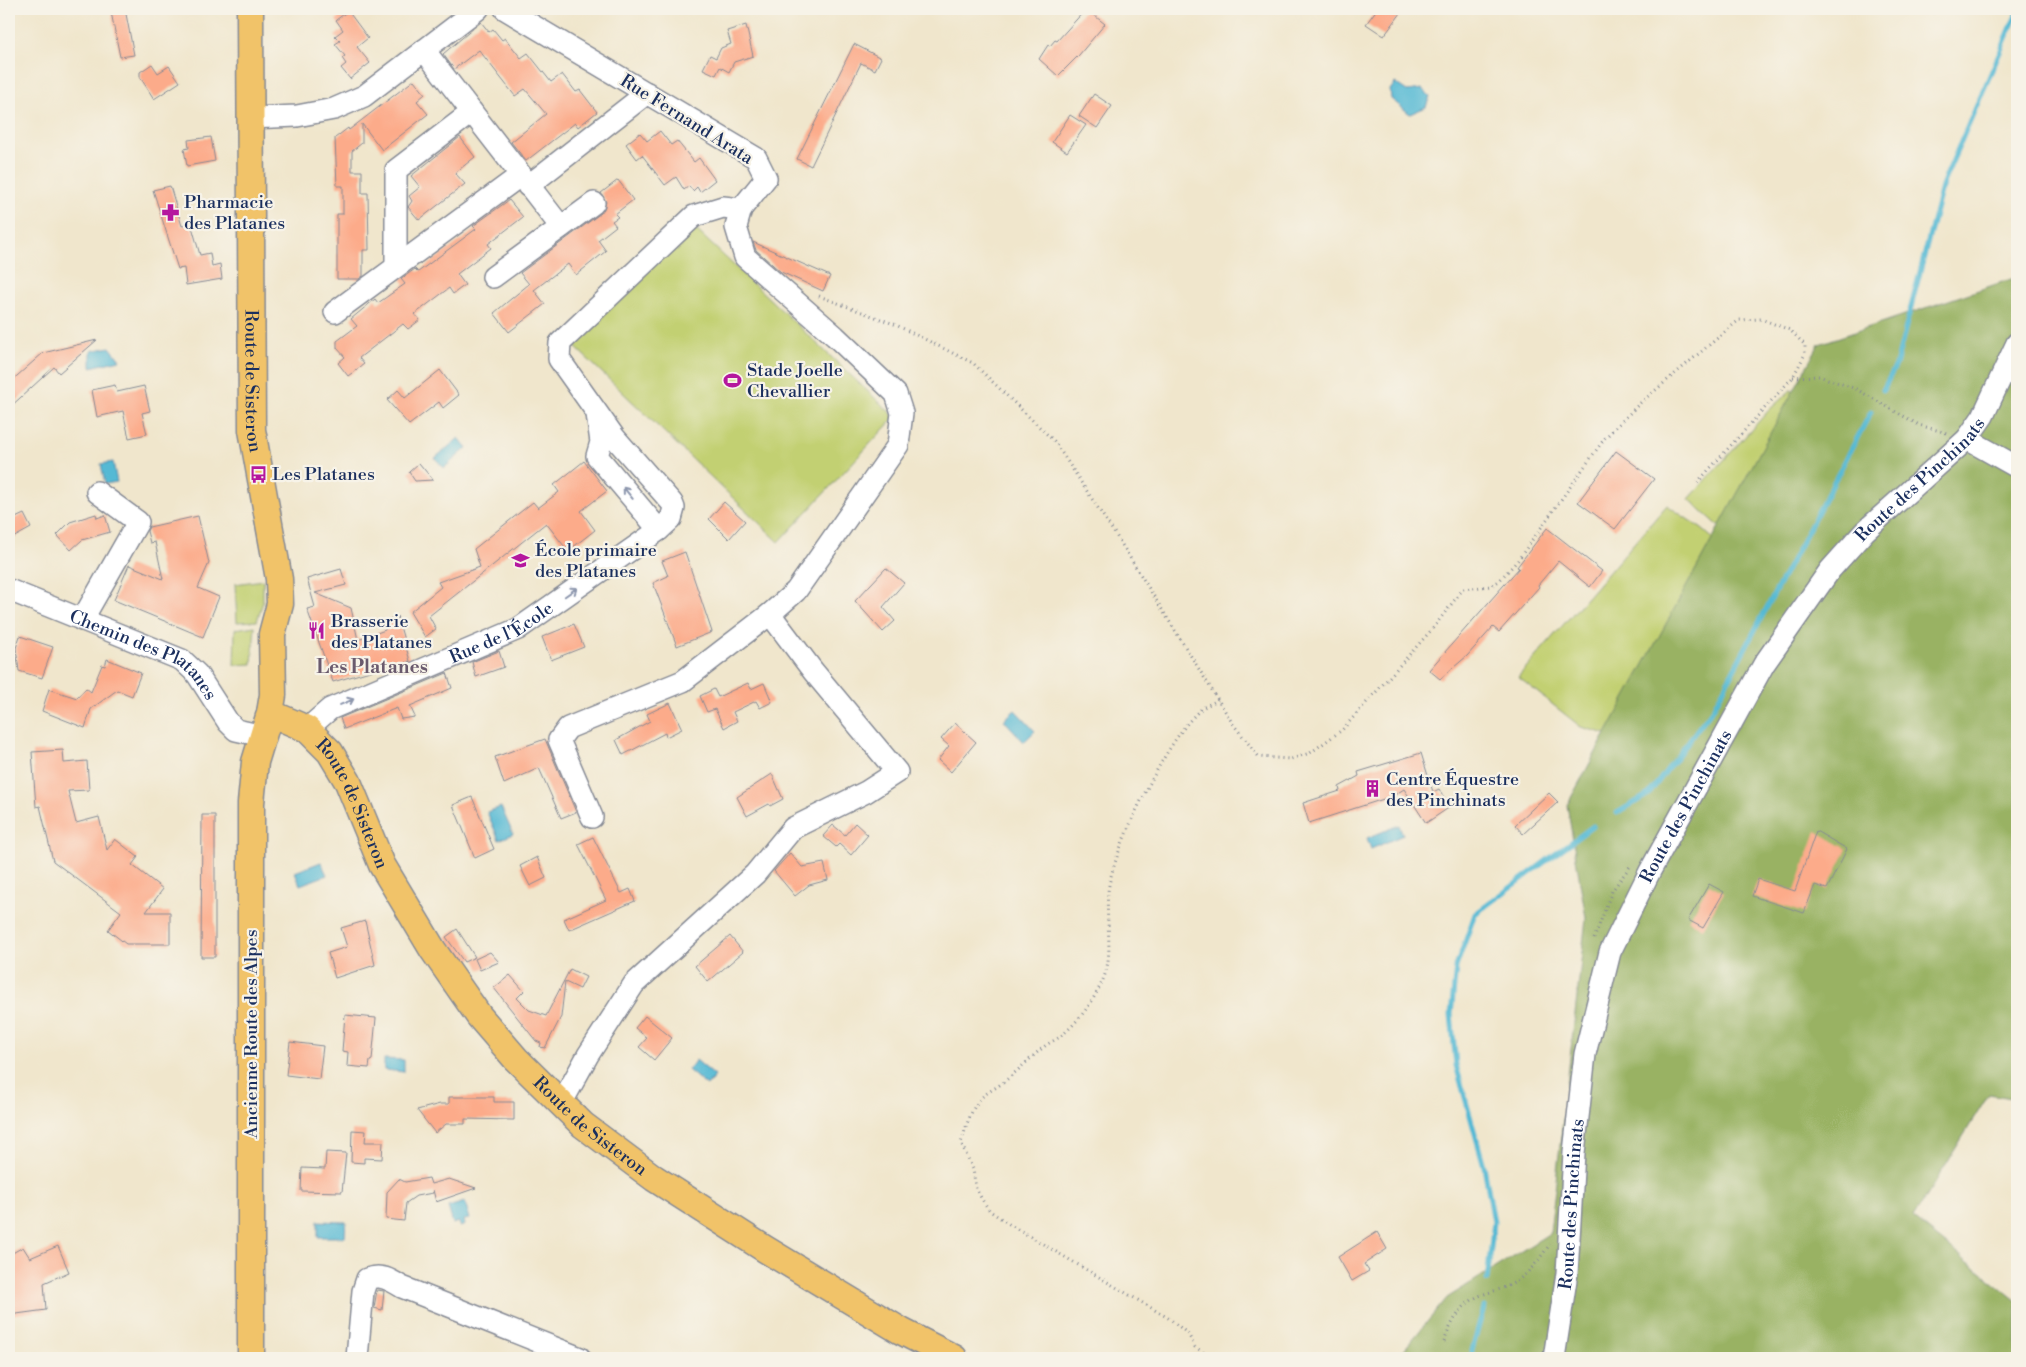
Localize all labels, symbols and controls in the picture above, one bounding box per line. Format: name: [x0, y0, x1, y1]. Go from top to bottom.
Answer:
street label: Rue Fernand Arata: [616, 69, 758, 170]
place label: Pharmacie des Platanes: [184, 191, 285, 235]
pharmacy icon: Pharmacie des Platanes: [160, 202, 180, 222]
street label: Route de Sisteron: [239, 310, 267, 454]
place label: Stade Joelle Chevallier: [747, 359, 843, 403]
sports icon: Stade Joelle Chevallier: [723, 370, 743, 390]
street label: Route des Pinchinats: [1850, 413, 1990, 547]
place label: Les Platanes: [272, 463, 375, 486]
bus stop icon: Les Platanes: [248, 464, 268, 484]
one-way arrow: [622, 487, 633, 500]
place label: École primaire des Platanes: [535, 539, 657, 583]
school or university icon: École primaire des Platanes: [511, 550, 531, 570]
one-way arrow: [564, 587, 578, 597]
street label: Rue de l'École: [446, 597, 558, 669]
street label: Chemin des Platanes: [66, 605, 222, 705]
place label: Brasserie des Platanes: [330, 610, 432, 654]
restaurant icon: Brasserie des Platanes: [307, 621, 327, 641]
district label: Les Platanes: [316, 655, 428, 679]
one-way arrow: [340, 696, 355, 705]
street label: Route des Pinchinats: [1635, 726, 1738, 887]
street label: Route de Sisteron: [311, 733, 393, 872]
place label: Centre Équestre des Pinchinats: [1386, 768, 1519, 812]
building icon: Centre Équestre des Pinchinats: [1362, 779, 1382, 799]
street label: Ancienne Route des Alpes: [240, 929, 263, 1140]
street label: Route de Sisteron: [528, 1071, 652, 1181]
street label: Route des Pinchinats: [1554, 1117, 1590, 1291]

